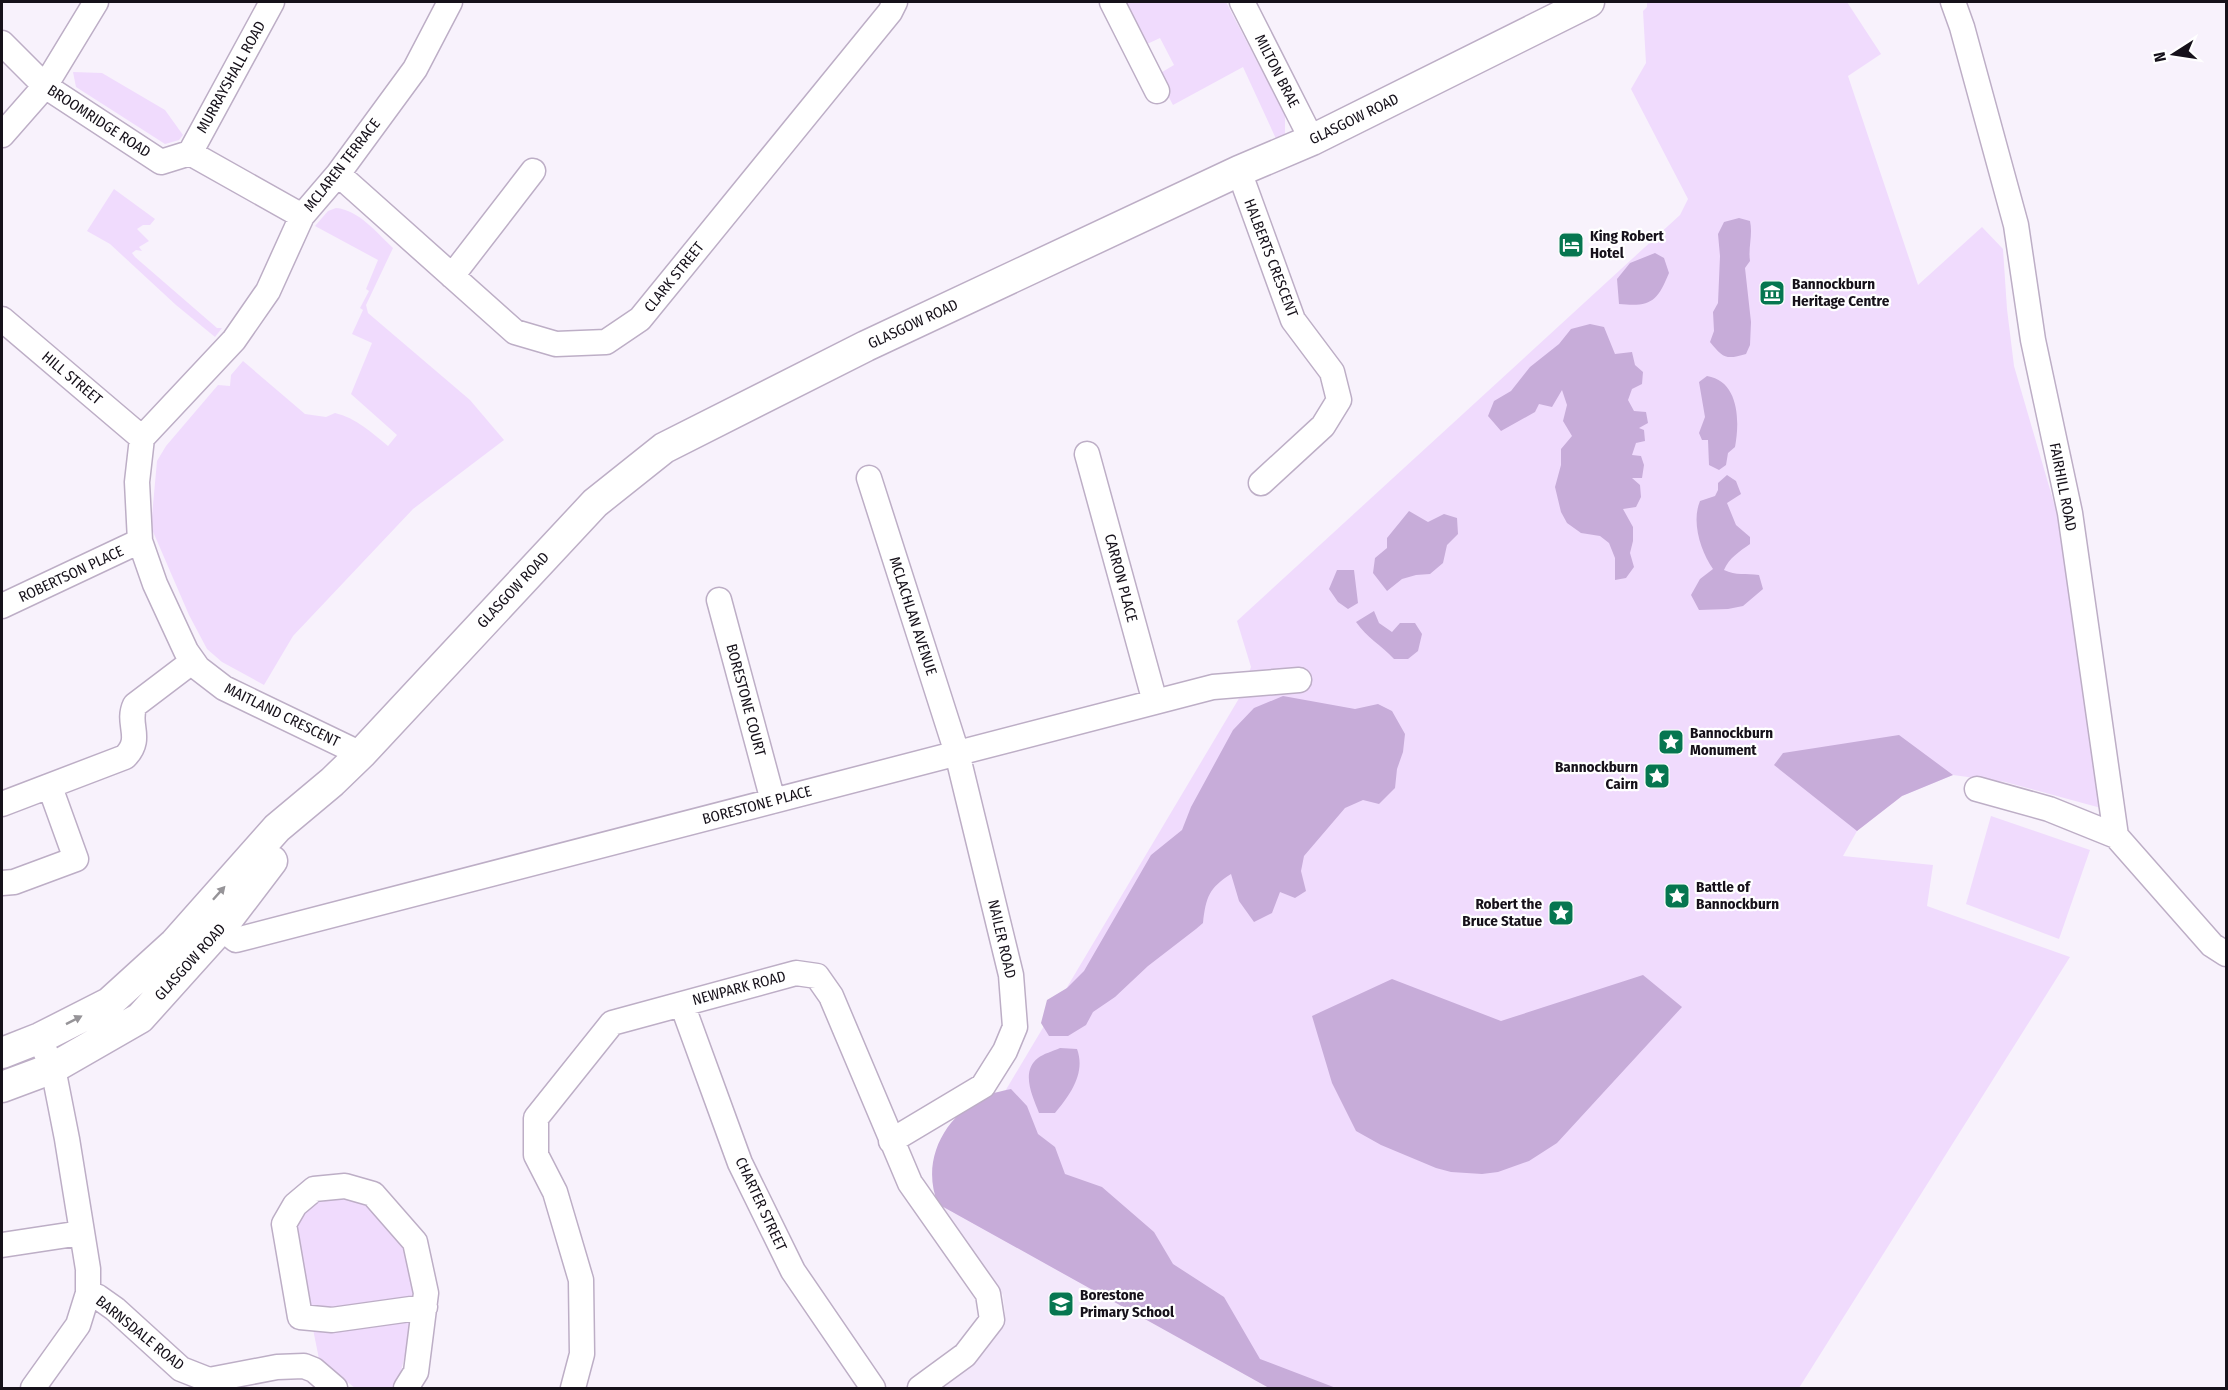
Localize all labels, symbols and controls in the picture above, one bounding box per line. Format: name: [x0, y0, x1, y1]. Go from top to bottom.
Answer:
street label: MURRAYSHALL ROAD: [193, 18, 269, 136]
north arrow: [2144, 24, 2204, 84]
street label: MILTON BRAE: [1251, 31, 1303, 111]
text: N: [2150, 50, 2170, 64]
street label: BROOMRIDGE ROAD: [44, 81, 154, 161]
street label: GLASGOW ROAD: [1306, 90, 1402, 148]
street label: MCLAREN TERRACE: [300, 115, 384, 215]
street label: HALBERTS CRESCENT: [1240, 196, 1302, 320]
place label: King Robert Hotel: [1590, 227, 1664, 262]
hotel icon: King Robert Hotel: [1556, 230, 1586, 260]
street label: CLARK STREET: [640, 238, 708, 316]
place label: Bannockburn Heritage Centre: [1792, 275, 1890, 310]
museum icon: Bannockburn Heritage Centre: [1757, 278, 1787, 308]
street label: GLASGOW ROAD: [865, 295, 961, 353]
street label: HILL STREET: [38, 348, 106, 408]
street label: FAIRHILL ROAD: [2046, 441, 2080, 533]
street label: CARRON PLACE: [1101, 532, 1141, 624]
street label: ROBERTSON PLACE: [16, 542, 126, 606]
street label: GLASGOW ROAD: [473, 548, 553, 632]
street label: MCLACHLAN AVENUE: [885, 554, 941, 678]
street label: BORESTONE COURT: [722, 642, 770, 758]
street label: MAITLAND CRESCENT: [221, 679, 343, 751]
place label: Bannockburn Monument: [1690, 724, 1773, 759]
place icon: Bannockburn Monument: [1656, 727, 1686, 757]
place label: Bannockburn Cairn: [1555, 758, 1638, 793]
place icon: Bannockburn Cairn: [1642, 761, 1672, 791]
street label: BORESTONE PLACE: [700, 782, 814, 828]
place label: Battle of Bannockburn: [1696, 878, 1779, 913]
place icon: Battle of Bannockburn: [1662, 881, 1692, 911]
one-way arrow: [212, 886, 225, 901]
place label: Robert the Bruce Statue: [1462, 895, 1542, 930]
street label: NAILER ROAD: [984, 898, 1020, 980]
place icon: Robert the Bruce Statue: [1546, 898, 1576, 928]
street label: GLASGOW ROAD: [151, 920, 229, 1004]
street label: NEWPARK ROAD: [690, 967, 788, 1009]
one-way arrow: [65, 1016, 83, 1026]
street label: CHARTER STREET: [731, 1154, 791, 1254]
place label: Borestone Primary School: [1080, 1286, 1175, 1321]
school or university icon: Borestone Primary School: [1046, 1289, 1076, 1319]
street label: BARNSDALE ROAD: [92, 1292, 188, 1374]

